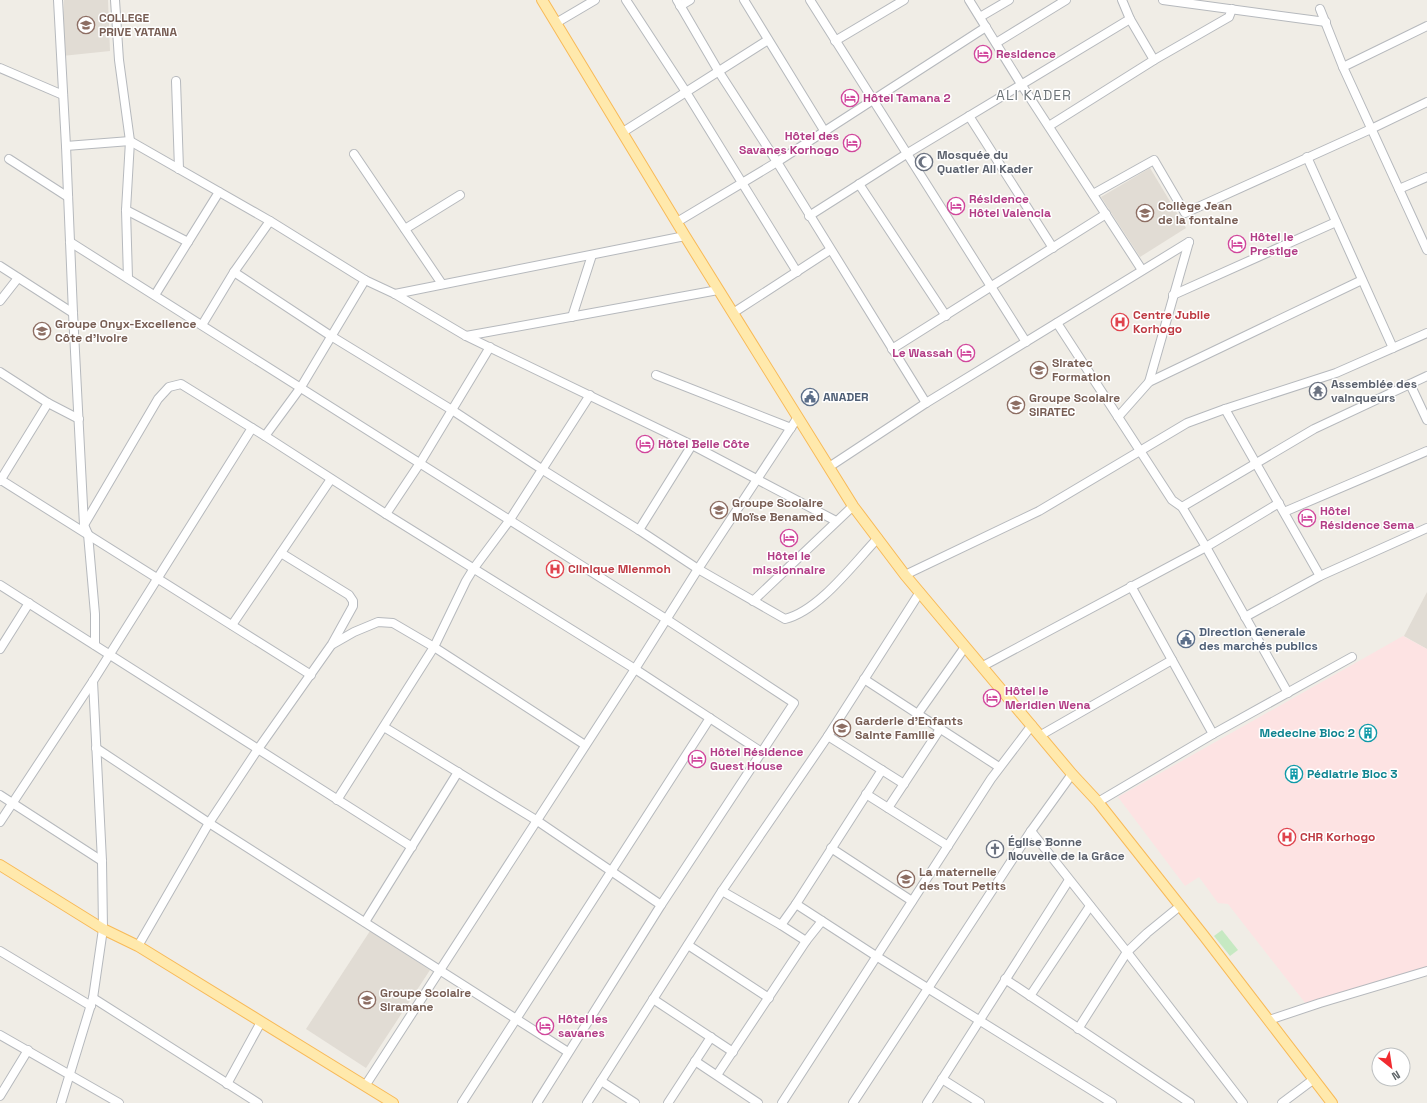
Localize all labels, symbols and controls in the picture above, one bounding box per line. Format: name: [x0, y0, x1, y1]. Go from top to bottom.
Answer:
place label: COLLEGE PRIVE YATANA: [99, 10, 177, 40]
school or university icon: COLLEGE PRIVE YATANA: [76, 15, 96, 35]
hotel icon: Residence: [973, 44, 993, 64]
place label: Residence: [996, 46, 1056, 62]
district label: ALI KADER: [996, 86, 1072, 104]
hotel icon: Hôtel Tamana 2: [840, 88, 860, 108]
place label: Hôtel Tamana 2: [863, 90, 951, 106]
place label: Hôtel des Savanes Korhogo: [739, 128, 839, 158]
hotel icon: Hôtel des Savanes Korhogo: [842, 133, 862, 153]
place label: Mosquée du Quatier Ali Kader: [937, 147, 1033, 177]
mosque icon: Mosquée du Quatier Ali Kader: [914, 152, 934, 172]
place label: Résidence Hôtel Valencia: [969, 191, 1051, 221]
hotel icon: Résidence Hôtel Valencia: [946, 196, 966, 216]
place label: Collège Jean de la fontaine: [1158, 198, 1238, 228]
school or university icon: Collège Jean de la fontaine: [1135, 203, 1155, 223]
place label: Hôtel le Prestige: [1250, 229, 1298, 259]
hotel icon: Hôtel le Prestige: [1227, 234, 1247, 254]
place label: Centre Jubile Korhogo: [1133, 307, 1210, 337]
hospital icon: Centre Jubile Korhogo: [1110, 312, 1130, 332]
place label: Groupe Onyx-Excellence Côte d'Ivoire: [55, 316, 197, 346]
school or university icon: Groupe Onyx-Excellence Côte d'Ivoire: [32, 321, 52, 341]
hotel icon: Le Wassah: [956, 343, 976, 363]
place label: Le Wassah: [892, 345, 953, 361]
place label: Siratec Formation: [1052, 355, 1111, 385]
school or university icon: Siratec Formation: [1029, 360, 1049, 380]
place label: Assemblée des vainqueurs: [1331, 376, 1417, 406]
temple icon: Assemblée des vainqueurs: [1308, 381, 1328, 401]
public building icon: ANADER: [800, 387, 820, 407]
place label: ANADER: [823, 389, 869, 405]
place label: Groupe Scolaire SIRATEC: [1029, 390, 1120, 420]
school or university icon: Groupe Scolaire SIRATEC: [1006, 395, 1026, 415]
hotel icon: Hôtel Belle Côte: [635, 434, 655, 454]
place label: Hôtel Belle Côte: [658, 436, 750, 452]
place label: Groupe Scolaire Moïse Benamed: [732, 495, 823, 525]
school or university icon: Groupe Scolaire Moïse Benamed: [709, 500, 729, 520]
place label: Hôtel Résidence Sema: [1320, 503, 1414, 533]
hotel icon: Hôtel Résidence Sema: [1297, 508, 1317, 528]
hotel icon: Hôtel le missionnaire: [779, 528, 799, 548]
place label: Hôtel le missionnaire: [753, 548, 826, 578]
hospital icon: Clinique Mienmoh: [545, 559, 565, 579]
place label: Clinique Mienmoh: [568, 561, 671, 577]
place label: Direction Generale des marchés publics: [1199, 624, 1318, 654]
public building icon: Direction Generale des marchés publics: [1176, 629, 1196, 649]
place label: Hôtel le Meridien Wena: [1005, 683, 1091, 713]
hotel icon: Hôtel le Meridien Wena: [982, 688, 1002, 708]
place label: Garderie d'Enfants Sainte Famille: [855, 713, 963, 743]
school or university icon: Garderie d'Enfants Sainte Famille: [832, 718, 852, 738]
building icon: Medecine Bloc 2: [1358, 723, 1378, 743]
place label: Medecine Bloc 2: [1260, 725, 1355, 741]
place label: Hôtel Résidence Guest House: [710, 744, 803, 774]
hotel icon: Hôtel Résidence Guest House: [687, 749, 707, 769]
building icon: Pédiatrie Bloc 3: [1284, 764, 1304, 784]
place label: Pédiatrie Bloc 3: [1307, 766, 1398, 782]
hospital icon: CHR Korhogo: [1277, 827, 1297, 847]
place label: CHR Korhogo: [1300, 829, 1375, 845]
place label: Église Bonne Nouvelle de la Grâce: [1008, 834, 1125, 864]
church icon: Église Bonne Nouvelle de la Grâce: [985, 839, 1005, 859]
place label: La maternelle des Tout Petits: [919, 864, 1006, 894]
school or university icon: La maternelle des Tout Petits: [896, 869, 916, 889]
place label: Groupe Scolaire Siramane: [380, 985, 471, 1015]
school or university icon: Groupe Scolaire Siramane: [357, 990, 377, 1010]
place label: Hôtel les savanes: [558, 1011, 608, 1041]
hotel icon: Hôtel les savanes: [535, 1016, 555, 1036]
north arrow: [1371, 1047, 1411, 1087]
text: N: [1389, 1068, 1403, 1084]

